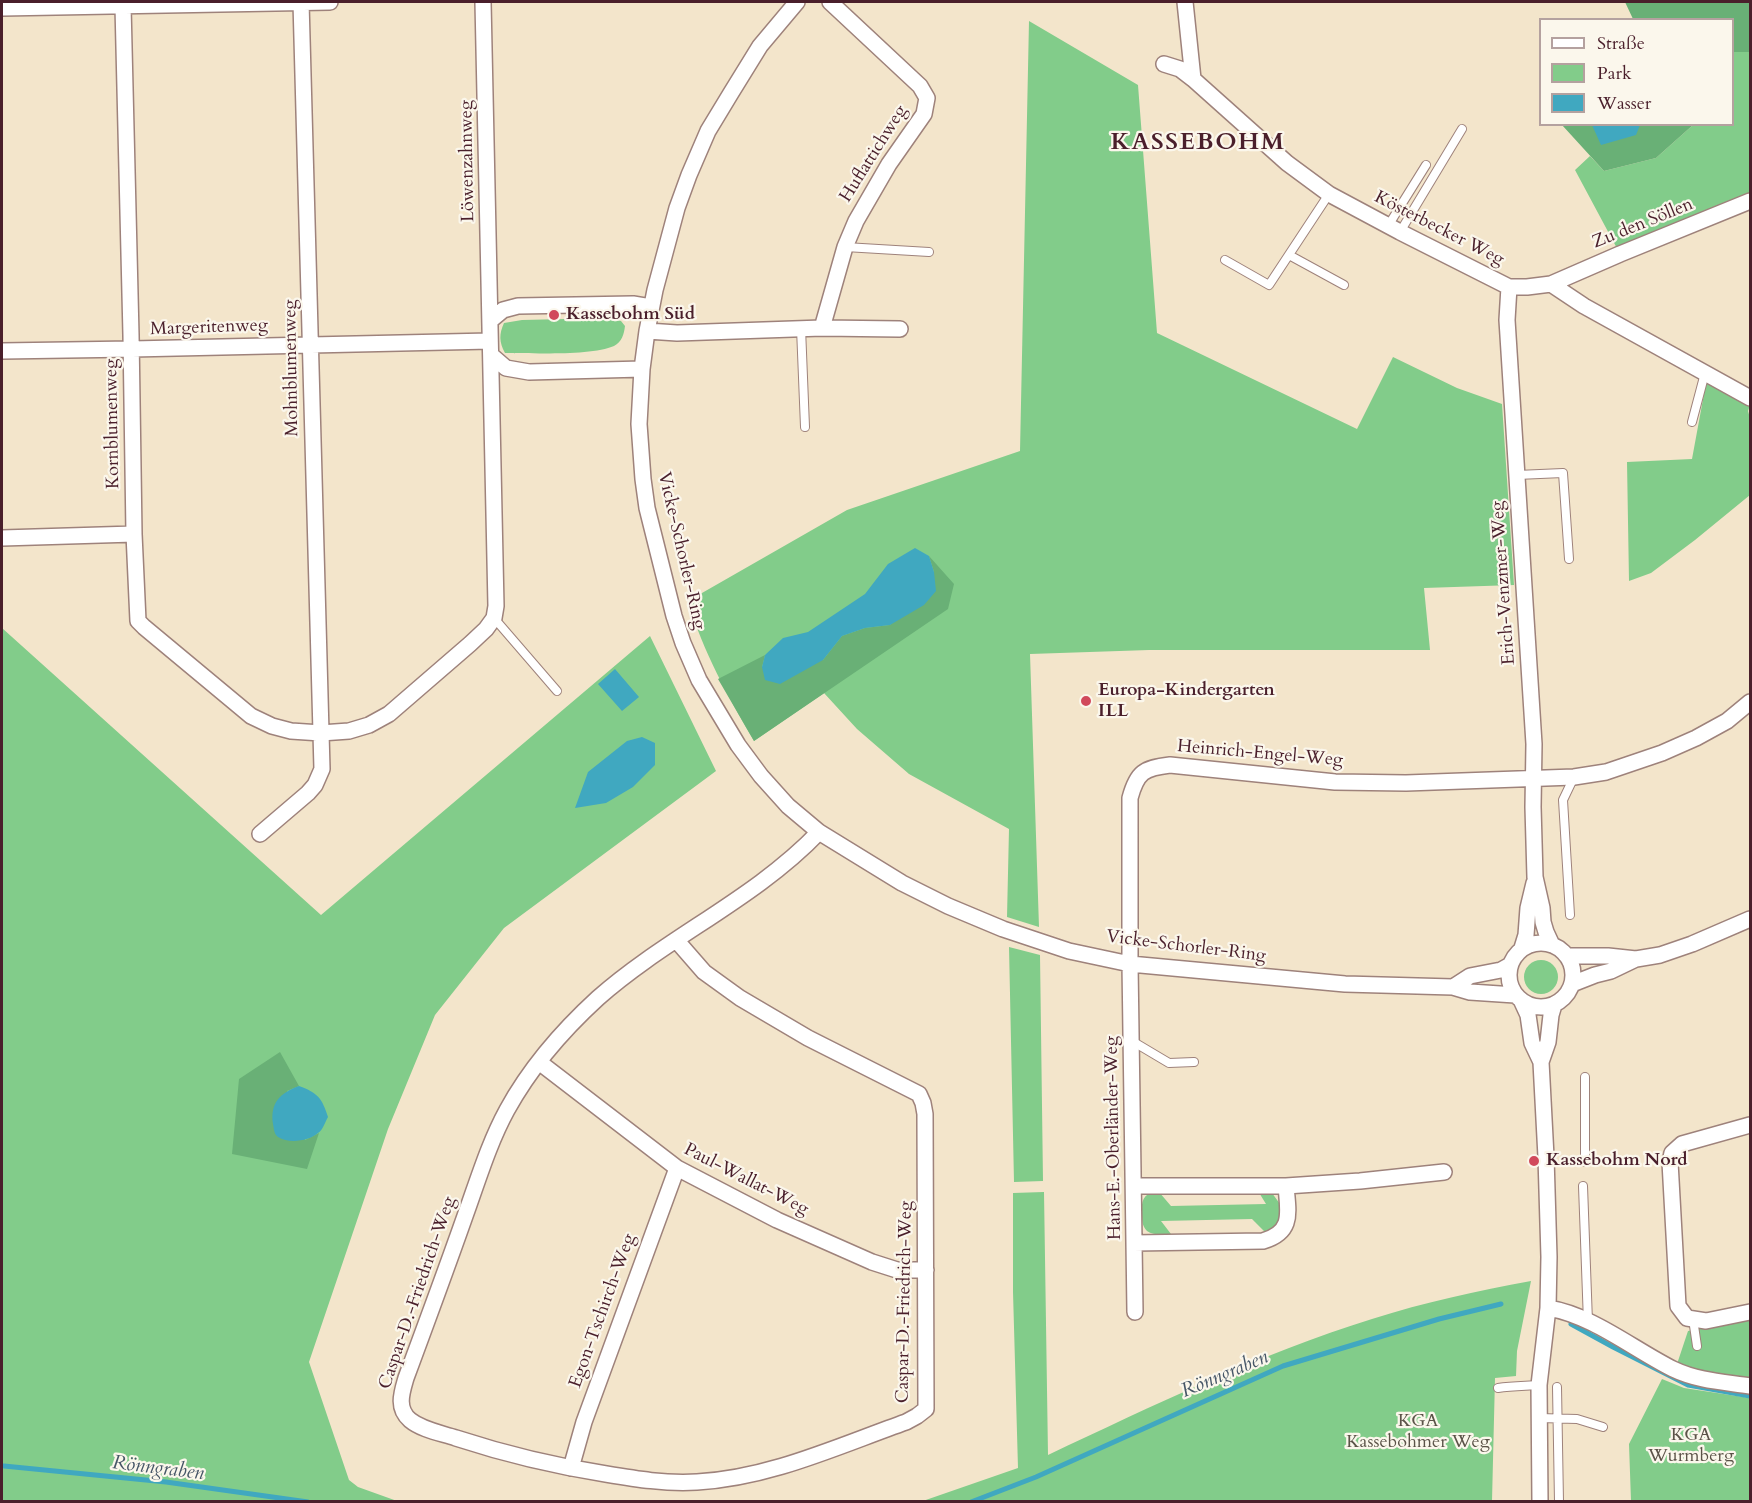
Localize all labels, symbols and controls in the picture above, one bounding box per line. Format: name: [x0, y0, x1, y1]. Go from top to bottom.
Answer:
legend: [1539, 18, 1734, 126]
text: Straße: [1597, 31, 1645, 56]
text: Park: [1597, 61, 1632, 86]
text: Wasser: [1597, 91, 1651, 116]
street label: Löwenzahnweg: [456, 100, 480, 222]
street label: Huflattichweg: [836, 102, 912, 206]
district label: KASSEBOHM: [1111, 129, 1285, 157]
street label: Kösterbecker Weg: [1370, 187, 1508, 271]
street label: Zu den Söllen: [1590, 194, 1696, 254]
street label: Mohnblumenweg: [280, 299, 304, 437]
place label: Kassebohm Süd: [566, 304, 695, 326]
marker: Kassebohm Süd: [547, 308, 561, 322]
street label: Margeritenweg: [150, 315, 268, 341]
street label: Kornblumenweg: [101, 359, 125, 489]
street label: Vicke-Schorler-Ring: [652, 470, 710, 632]
street label: Erich-Venzmer-Weg: [1487, 500, 1521, 666]
place label: Europa-Kindergarten ILL: [1098, 680, 1275, 722]
marker: Europa-Kindergarten ILL: [1079, 694, 1093, 708]
street label: Heinrich-Engel-Weg: [1176, 736, 1344, 772]
street label: Vicke-Schorler-Ring: [1105, 926, 1267, 968]
street label: Hans-E.-Oberländer-Weg: [1101, 1036, 1127, 1240]
street label: Paul-Wallat-Weg: [680, 1139, 812, 1221]
place label: Kassebohm Nord: [1546, 1150, 1687, 1172]
marker: Kassebohm Nord: [1527, 1154, 1541, 1168]
street label: Caspar-D.-Friedrich-Weg: [375, 1194, 461, 1392]
street label: Caspar-D.-Friedrich-Weg: [892, 1201, 918, 1403]
street label: Egon-Tschirch-Weg: [565, 1231, 641, 1391]
water label: Rönngraben: [1178, 1346, 1272, 1404]
park label: KGA Kassebohmer Weg: [1346, 1411, 1490, 1454]
park label: KGA Wurmberg: [1648, 1425, 1734, 1468]
water label: Rönngraben: [111, 1451, 205, 1487]

